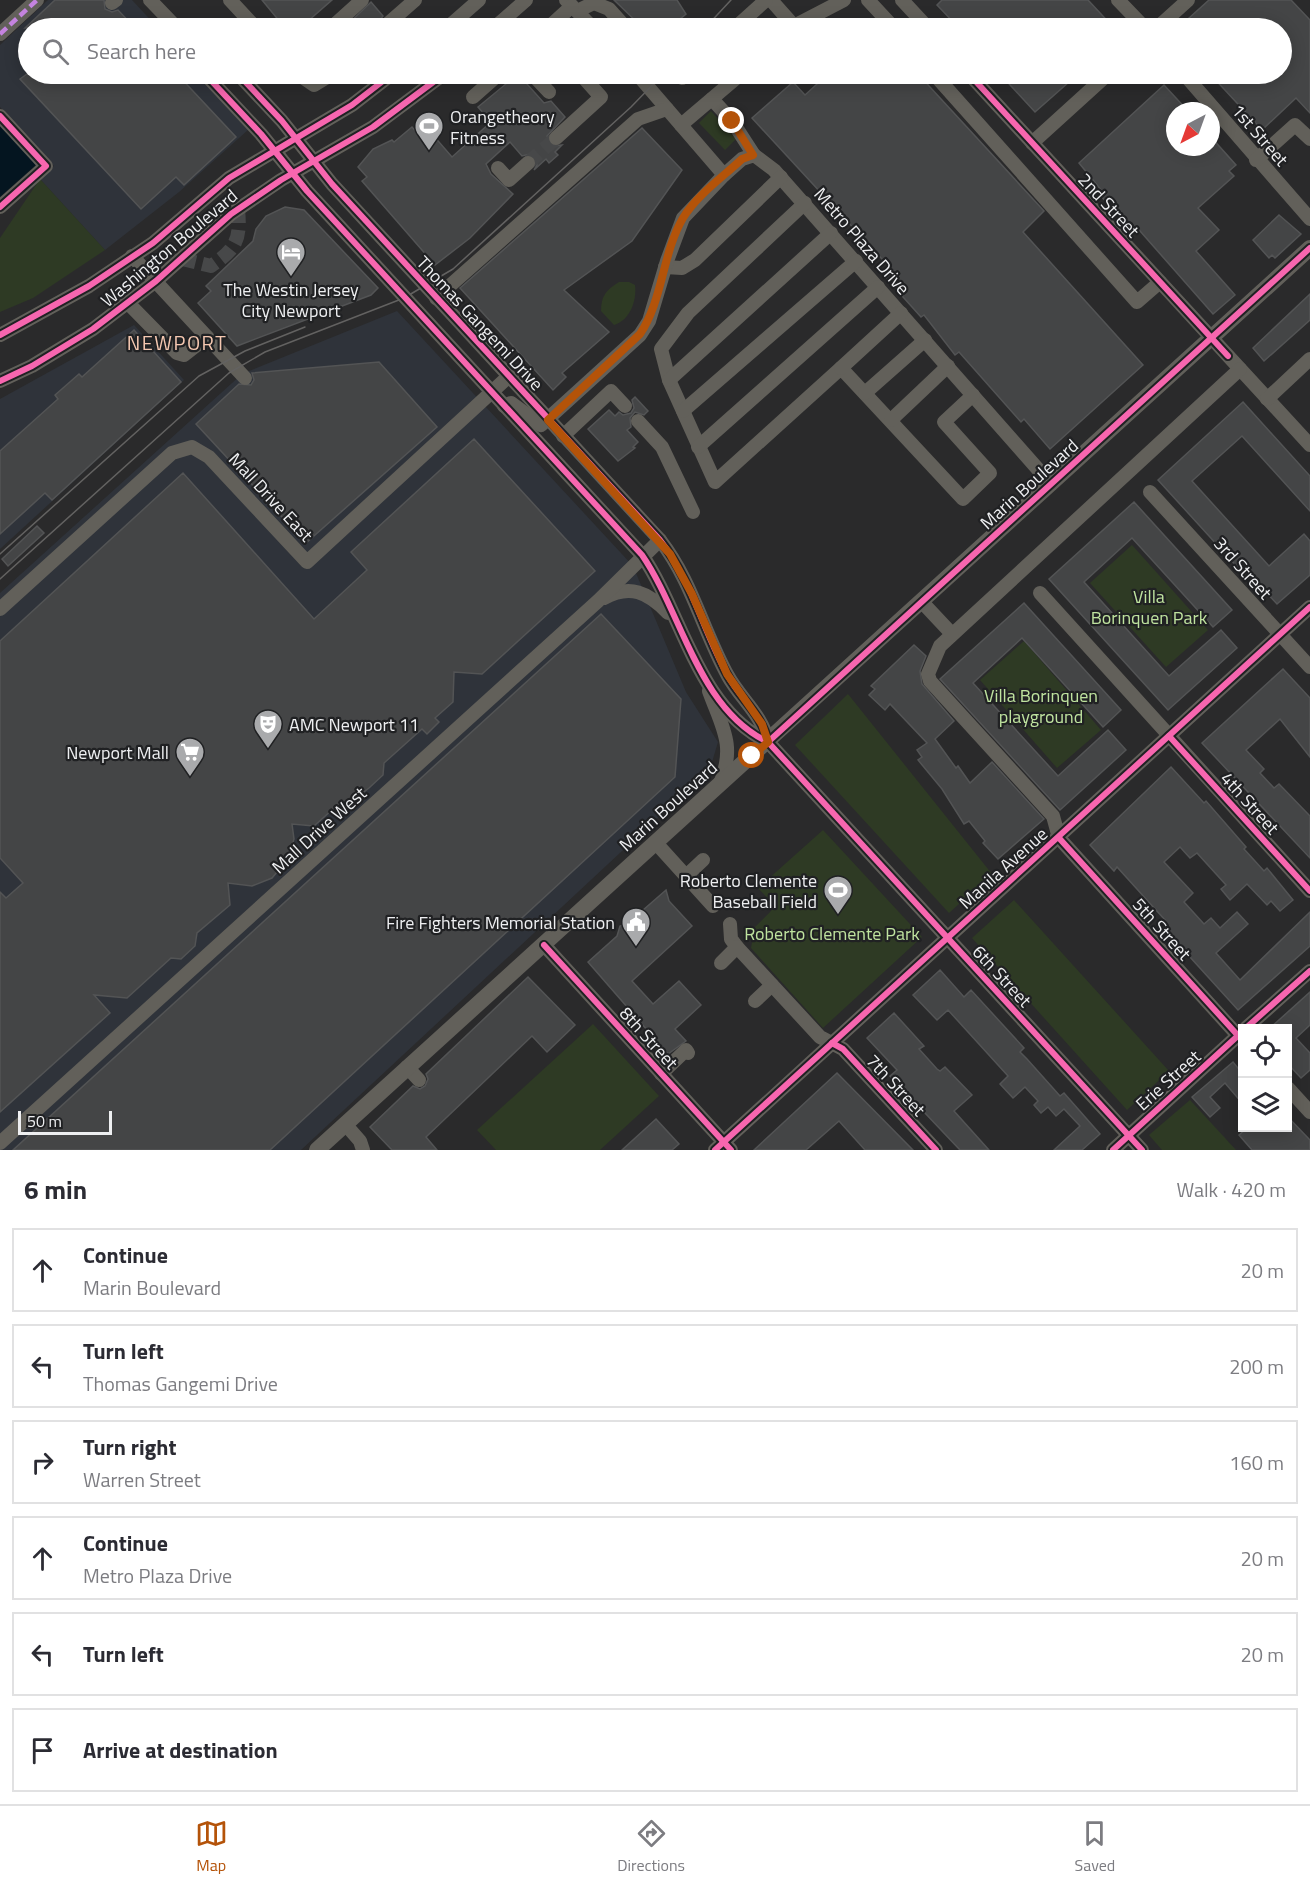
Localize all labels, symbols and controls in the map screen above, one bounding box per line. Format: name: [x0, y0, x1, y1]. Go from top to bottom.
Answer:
search box: [18, 18, 1292, 84]
text: Search here: [87, 34, 196, 68]
icon: search: [39, 35, 72, 68]
street label: 1st Street: [1225, 98, 1295, 173]
north arrow: [1166, 102, 1220, 156]
place label: Orangetheory Fitness: [450, 103, 555, 151]
route end: [718, 107, 744, 133]
sports icon: Orangetheory Fitness: [413, 110, 445, 152]
street label: 2nd Street: [1072, 167, 1146, 244]
street label: Metro Plaza Drive: [808, 181, 916, 301]
street label: Washington Boulevard: [95, 183, 243, 313]
hotel icon: The Westin Jersey City Newport: [275, 236, 307, 278]
street label: Thomas Gangemi Drive: [410, 250, 550, 396]
place label: The Westin Jersey City Newport: [223, 276, 359, 324]
district label: NEWPORT: [127, 327, 227, 358]
street label: Marin Boulevard: [974, 432, 1084, 536]
street label: Mall Drive East: [222, 446, 320, 548]
street label: 3rd Street: [1208, 531, 1279, 606]
park label: Villa Borinquen Park: [1091, 583, 1208, 631]
park label: Villa Borinquen playground: [984, 682, 1098, 730]
theatre icon: AMC Newport 11: [252, 708, 284, 750]
place label: AMC Newport 11: [289, 711, 419, 738]
supermarket icon: Newport Mall: [174, 736, 206, 778]
place label: Newport Mall: [66, 739, 169, 766]
route start: [738, 742, 764, 768]
street label: Marin Boulevard: [613, 754, 723, 858]
street label: 4th Street: [1214, 766, 1286, 841]
street label: Mall Drive West: [266, 780, 373, 880]
street label: Manila Avenue: [953, 821, 1053, 915]
place label: Roberto Clemente Baseball Field: [680, 867, 817, 915]
sports icon: Roberto Clemente Baseball Field: [822, 874, 854, 916]
street label: 5th Street: [1126, 892, 1198, 967]
public building icon: Fire Fighters Memorial Station: [620, 906, 652, 948]
place label: Fire Fighters Memorial Station: [386, 909, 615, 936]
park label: Roberto Clemente Park: [744, 920, 920, 947]
street label: 6th Street: [966, 939, 1038, 1014]
street label: 8th Street: [613, 1001, 685, 1076]
map controls: [1238, 1024, 1292, 1132]
button: locate: [1238, 1024, 1292, 1078]
street label: Erie Street: [1129, 1043, 1207, 1117]
street label: 7th Street: [860, 1048, 932, 1123]
button: layers: [1238, 1078, 1292, 1132]
scale bar: [18, 1108, 112, 1136]
text: 50 m: [27, 1109, 62, 1133]
text: 6 min: [24, 1170, 87, 1209]
text: Walk · 420 m: [1177, 1174, 1286, 1205]
text: Continue: [83, 1238, 168, 1272]
icon: ahead: [26, 1254, 59, 1287]
text: 20 m: [1240, 1255, 1284, 1286]
text: Marin Boulevard: [83, 1272, 221, 1303]
text: Turn left: [83, 1334, 164, 1368]
icon: left: [26, 1350, 59, 1383]
text: 200 m: [1229, 1351, 1284, 1382]
text: Thomas Gangemi Drive: [83, 1368, 278, 1399]
text: Turn right: [83, 1430, 177, 1464]
icon: right: [26, 1446, 59, 1479]
text: 160 m: [1229, 1447, 1284, 1478]
text: Warren Street: [83, 1464, 201, 1495]
text: Continue: [83, 1526, 168, 1560]
icon: ahead: [26, 1542, 59, 1575]
text: 20 m: [1240, 1543, 1284, 1574]
text: Metro Plaza Drive: [83, 1560, 232, 1591]
text: Turn left: [83, 1637, 164, 1671]
icon: left: [26, 1638, 59, 1671]
text: 20 m: [1240, 1639, 1284, 1670]
text: Arrive at destination: [83, 1733, 278, 1767]
icon: arrive: [26, 1734, 59, 1767]
tab: Map: [195, 1817, 228, 1877]
tab: Directions: [617, 1817, 685, 1877]
tab: Saved: [1075, 1817, 1115, 1877]

